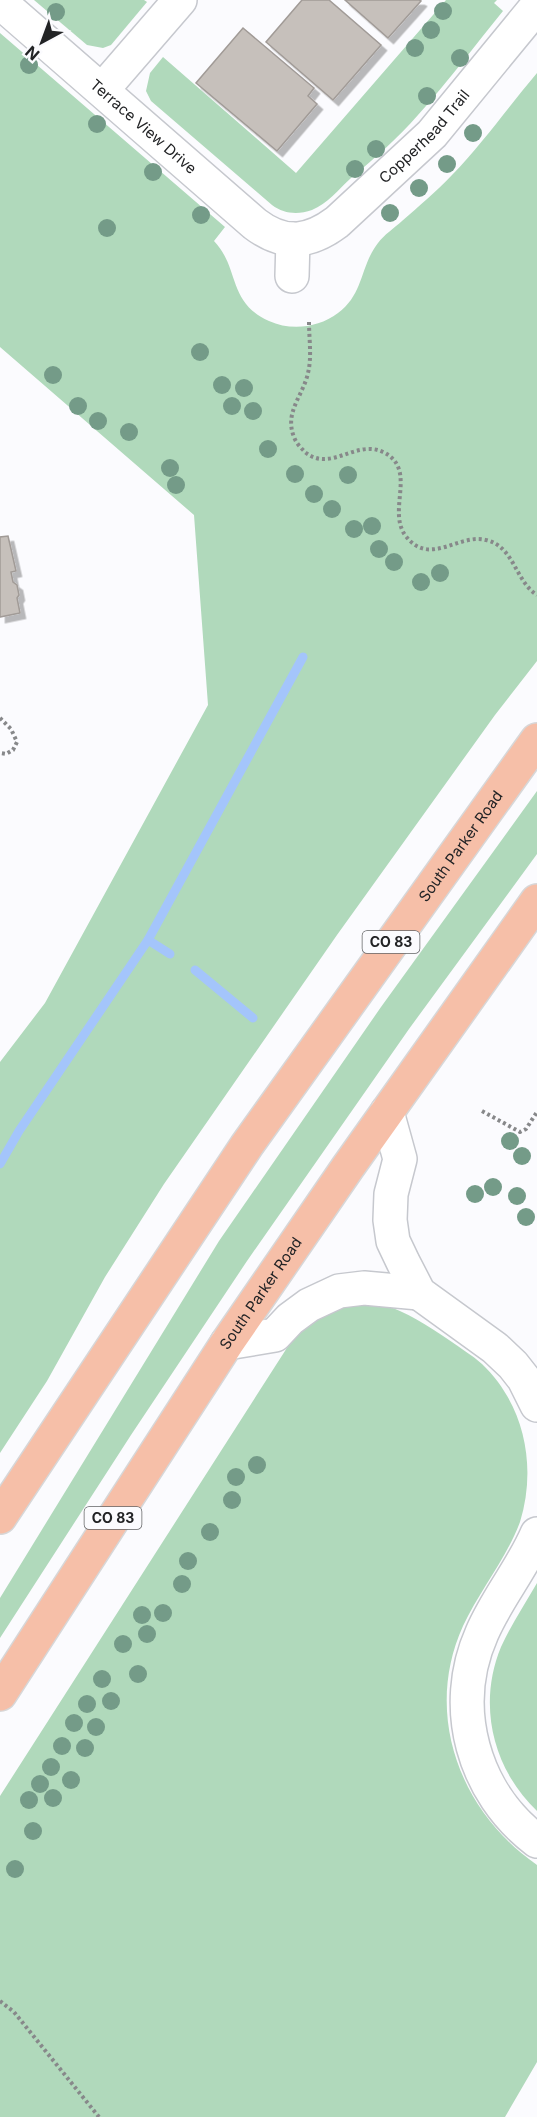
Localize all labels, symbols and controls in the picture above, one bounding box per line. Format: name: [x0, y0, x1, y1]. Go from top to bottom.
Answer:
north arrow: [12, 12, 72, 72]
text: N: [21, 42, 43, 65]
street label: Terrace View Drive: [86, 75, 201, 178]
street label: Copperhead Trail: [375, 86, 473, 187]
street label: South Parker Road: [414, 787, 507, 905]
road number: CO 83: [362, 931, 420, 953]
street label: South Parker Road: [215, 1233, 306, 1353]
road number: CO 83: [84, 1507, 142, 1529]

